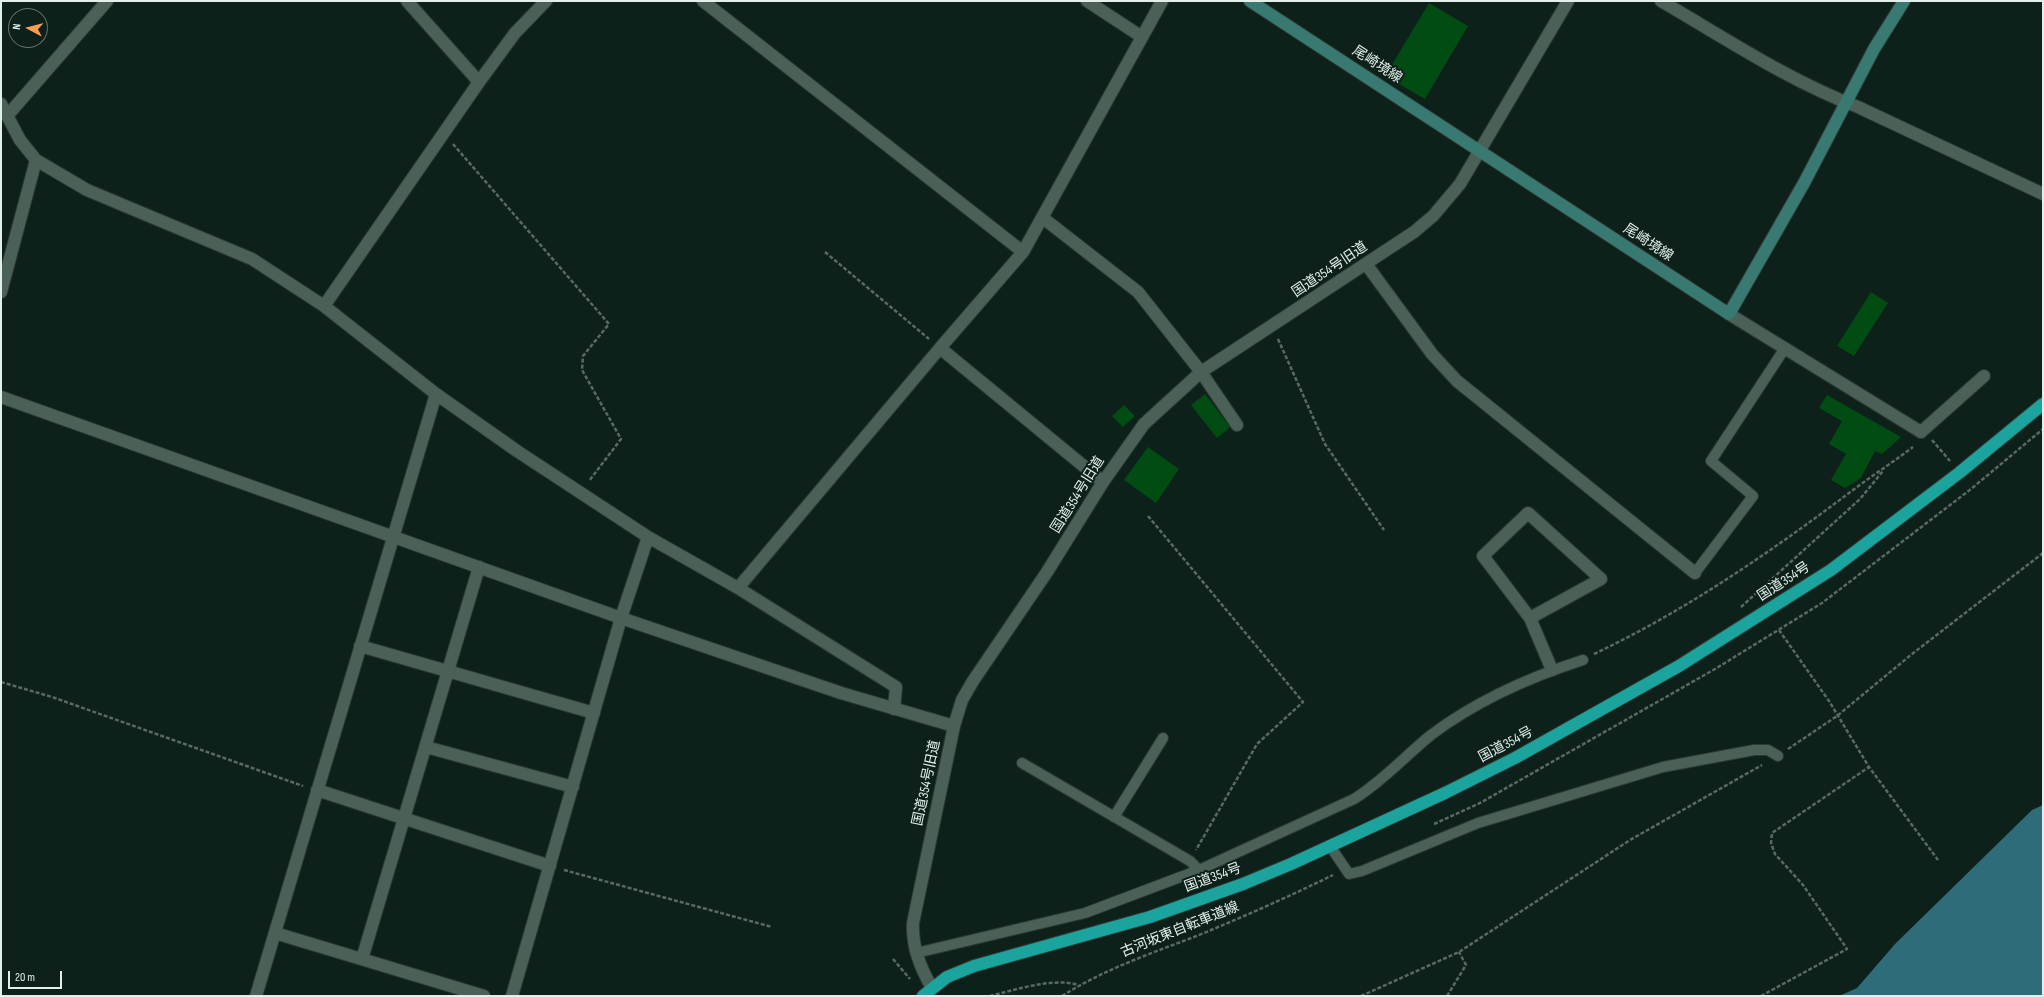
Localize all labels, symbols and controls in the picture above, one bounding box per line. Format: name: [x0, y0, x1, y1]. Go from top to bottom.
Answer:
north arrow: [8, 8, 48, 48]
text: N: [10, 23, 23, 30]
street label: 尾崎境線: [1349, 43, 1405, 87]
street label: 尾崎境線: [1620, 221, 1676, 265]
street label: 国道354号旧道: [1289, 239, 1371, 301]
street label: 国道354号旧道: [1048, 454, 1108, 536]
street label: 国道354号: [1755, 559, 1813, 605]
street label: 国道354号: [1476, 724, 1536, 766]
street label: 国道354号旧道: [910, 739, 944, 827]
street label: 国道354号: [1182, 860, 1244, 896]
street label: 古河坂東自転車道線: [1118, 899, 1242, 961]
scale bar: [10, 963, 64, 989]
text: 20 m: [15, 970, 35, 985]

